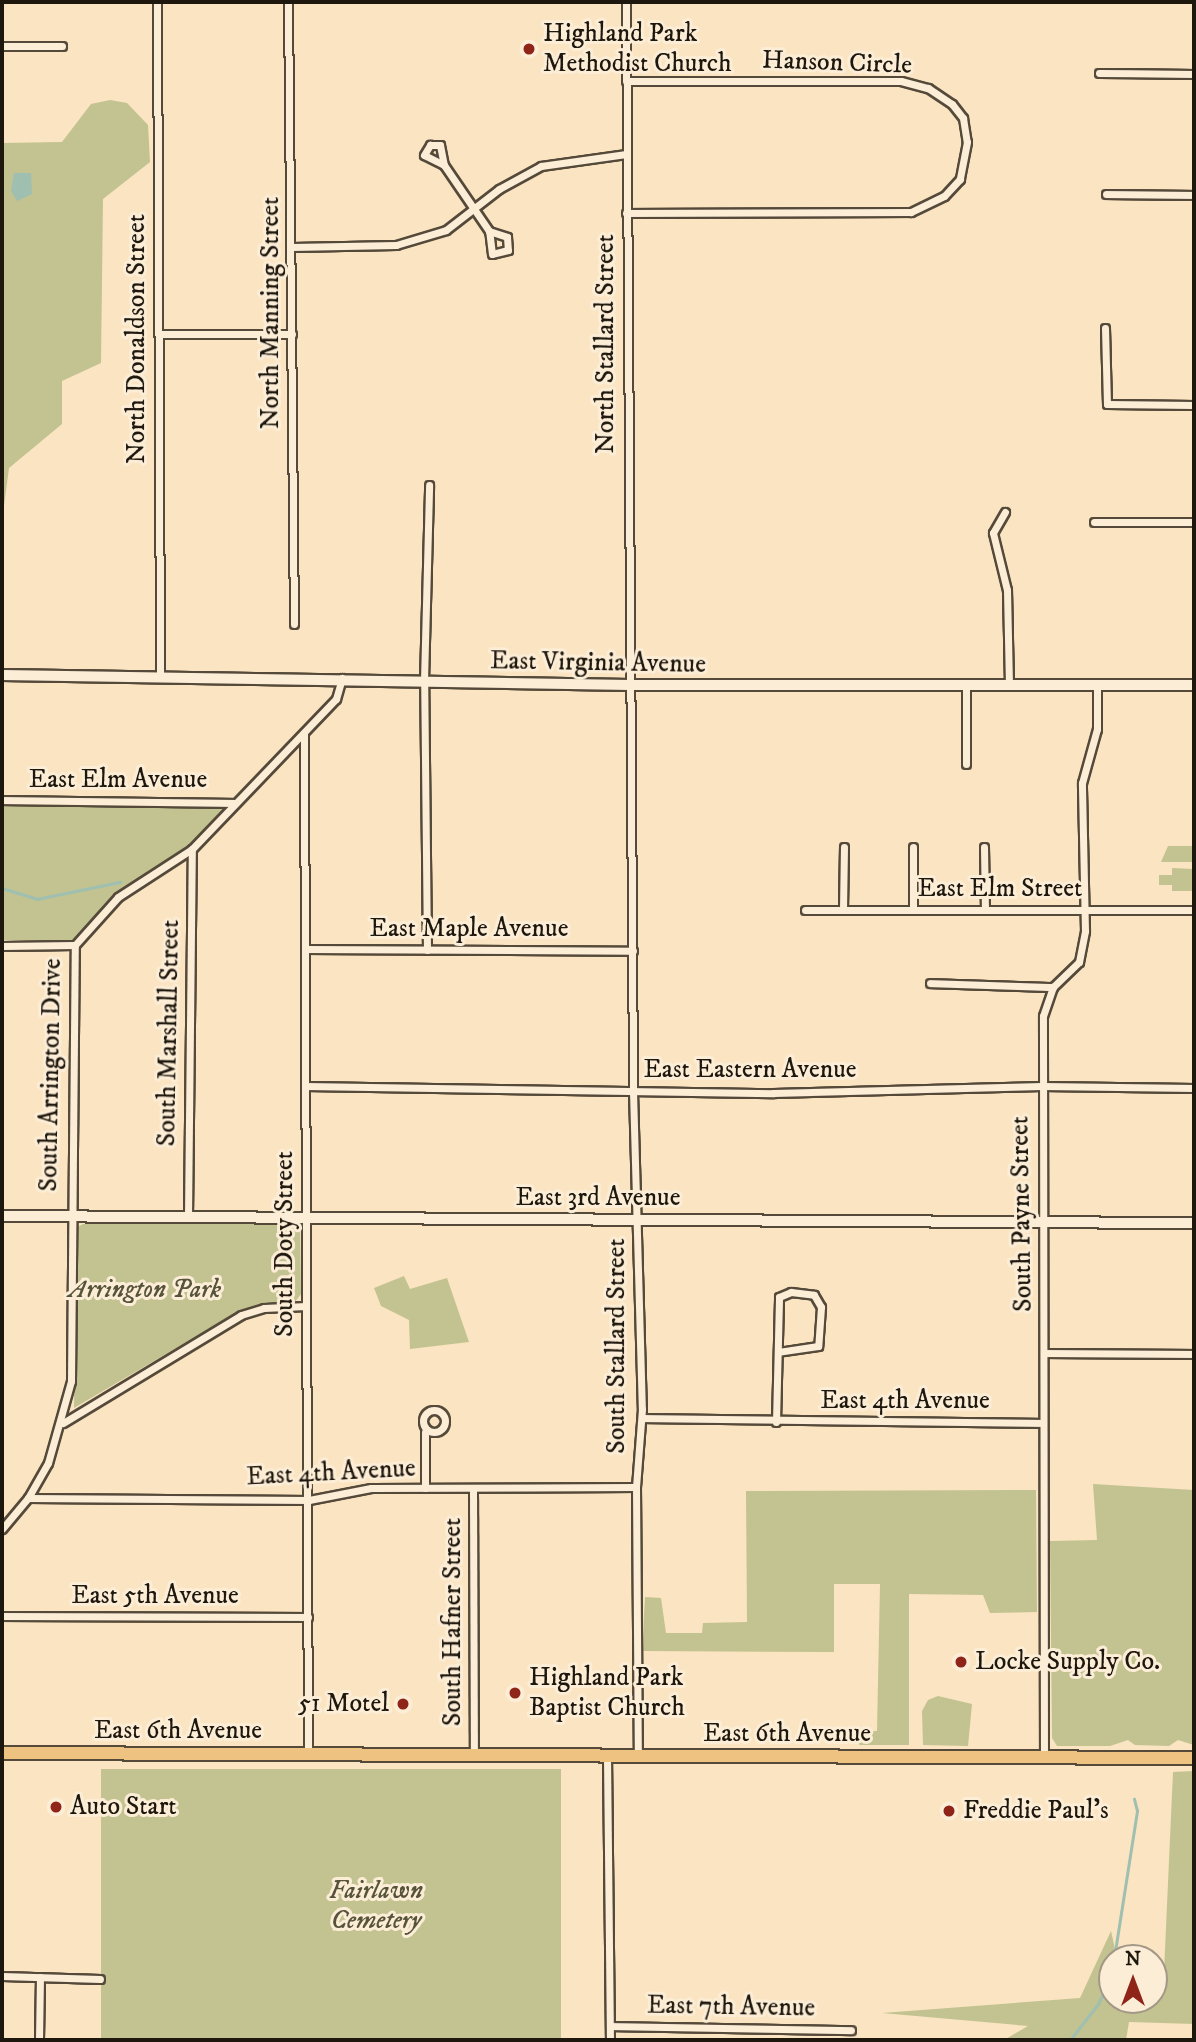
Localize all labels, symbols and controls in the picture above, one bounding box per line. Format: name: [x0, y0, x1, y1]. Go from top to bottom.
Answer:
place label: Highland Park Methodist Church: [543, 18, 732, 80]
marker: Highland Park Methodist Church: [521, 41, 537, 57]
street label: Hanson Circle: [761, 45, 913, 81]
street label: North Manning Street: [255, 197, 287, 429]
street label: North Donaldson Street: [121, 214, 153, 464]
street label: North Stallard Street: [590, 234, 622, 454]
street label: East Virginia Avenue: [490, 646, 706, 680]
street label: East Elm Avenue: [29, 764, 207, 796]
street label: East Elm Street: [918, 873, 1082, 905]
street label: East Maple Avenue: [370, 913, 568, 945]
street label: South Marshall Street: [151, 919, 187, 1147]
street label: South Arrington Drive: [33, 958, 69, 1192]
street label: East Eastern Avenue: [643, 1054, 857, 1086]
street label: South Payne Street: [1005, 1116, 1039, 1312]
street label: South Doty Street: [269, 1151, 301, 1337]
street label: East 3rd Avenue: [516, 1182, 680, 1214]
street label: South Stallard Street: [601, 1238, 633, 1454]
park label: Arrington Park: [69, 1274, 221, 1306]
street label: East 4th Avenue: [820, 1385, 990, 1417]
street label: East 4th Avenue: [246, 1453, 416, 1493]
street label: South Hafner Street: [437, 1518, 469, 1726]
street label: East 5th Avenue: [71, 1580, 239, 1612]
place label: Locke Supply Co.: [975, 1646, 1160, 1678]
marker: Locke Supply Co.: [953, 1654, 969, 1670]
place label: Highland Park Baptist Church: [529, 1662, 685, 1724]
marker: Highland Park Baptist Church: [507, 1685, 523, 1701]
place label: 51 Motel: [298, 1688, 389, 1720]
marker: 51 Motel: [395, 1696, 411, 1712]
street label: East 6th Avenue: [94, 1715, 262, 1747]
street label: East 6th Avenue: [703, 1718, 871, 1750]
place label: Auto Start: [70, 1791, 177, 1823]
place label: Freddie Paul's: [963, 1795, 1109, 1827]
marker: Auto Start: [48, 1799, 64, 1815]
marker: Freddie Paul's: [941, 1803, 957, 1819]
park label: Fairlawn Cemetery: [329, 1875, 423, 1937]
north arrow: [1098, 1944, 1168, 2014]
text: N: [1125, 1948, 1141, 1971]
street label: East 7th Avenue: [647, 1990, 815, 2024]

